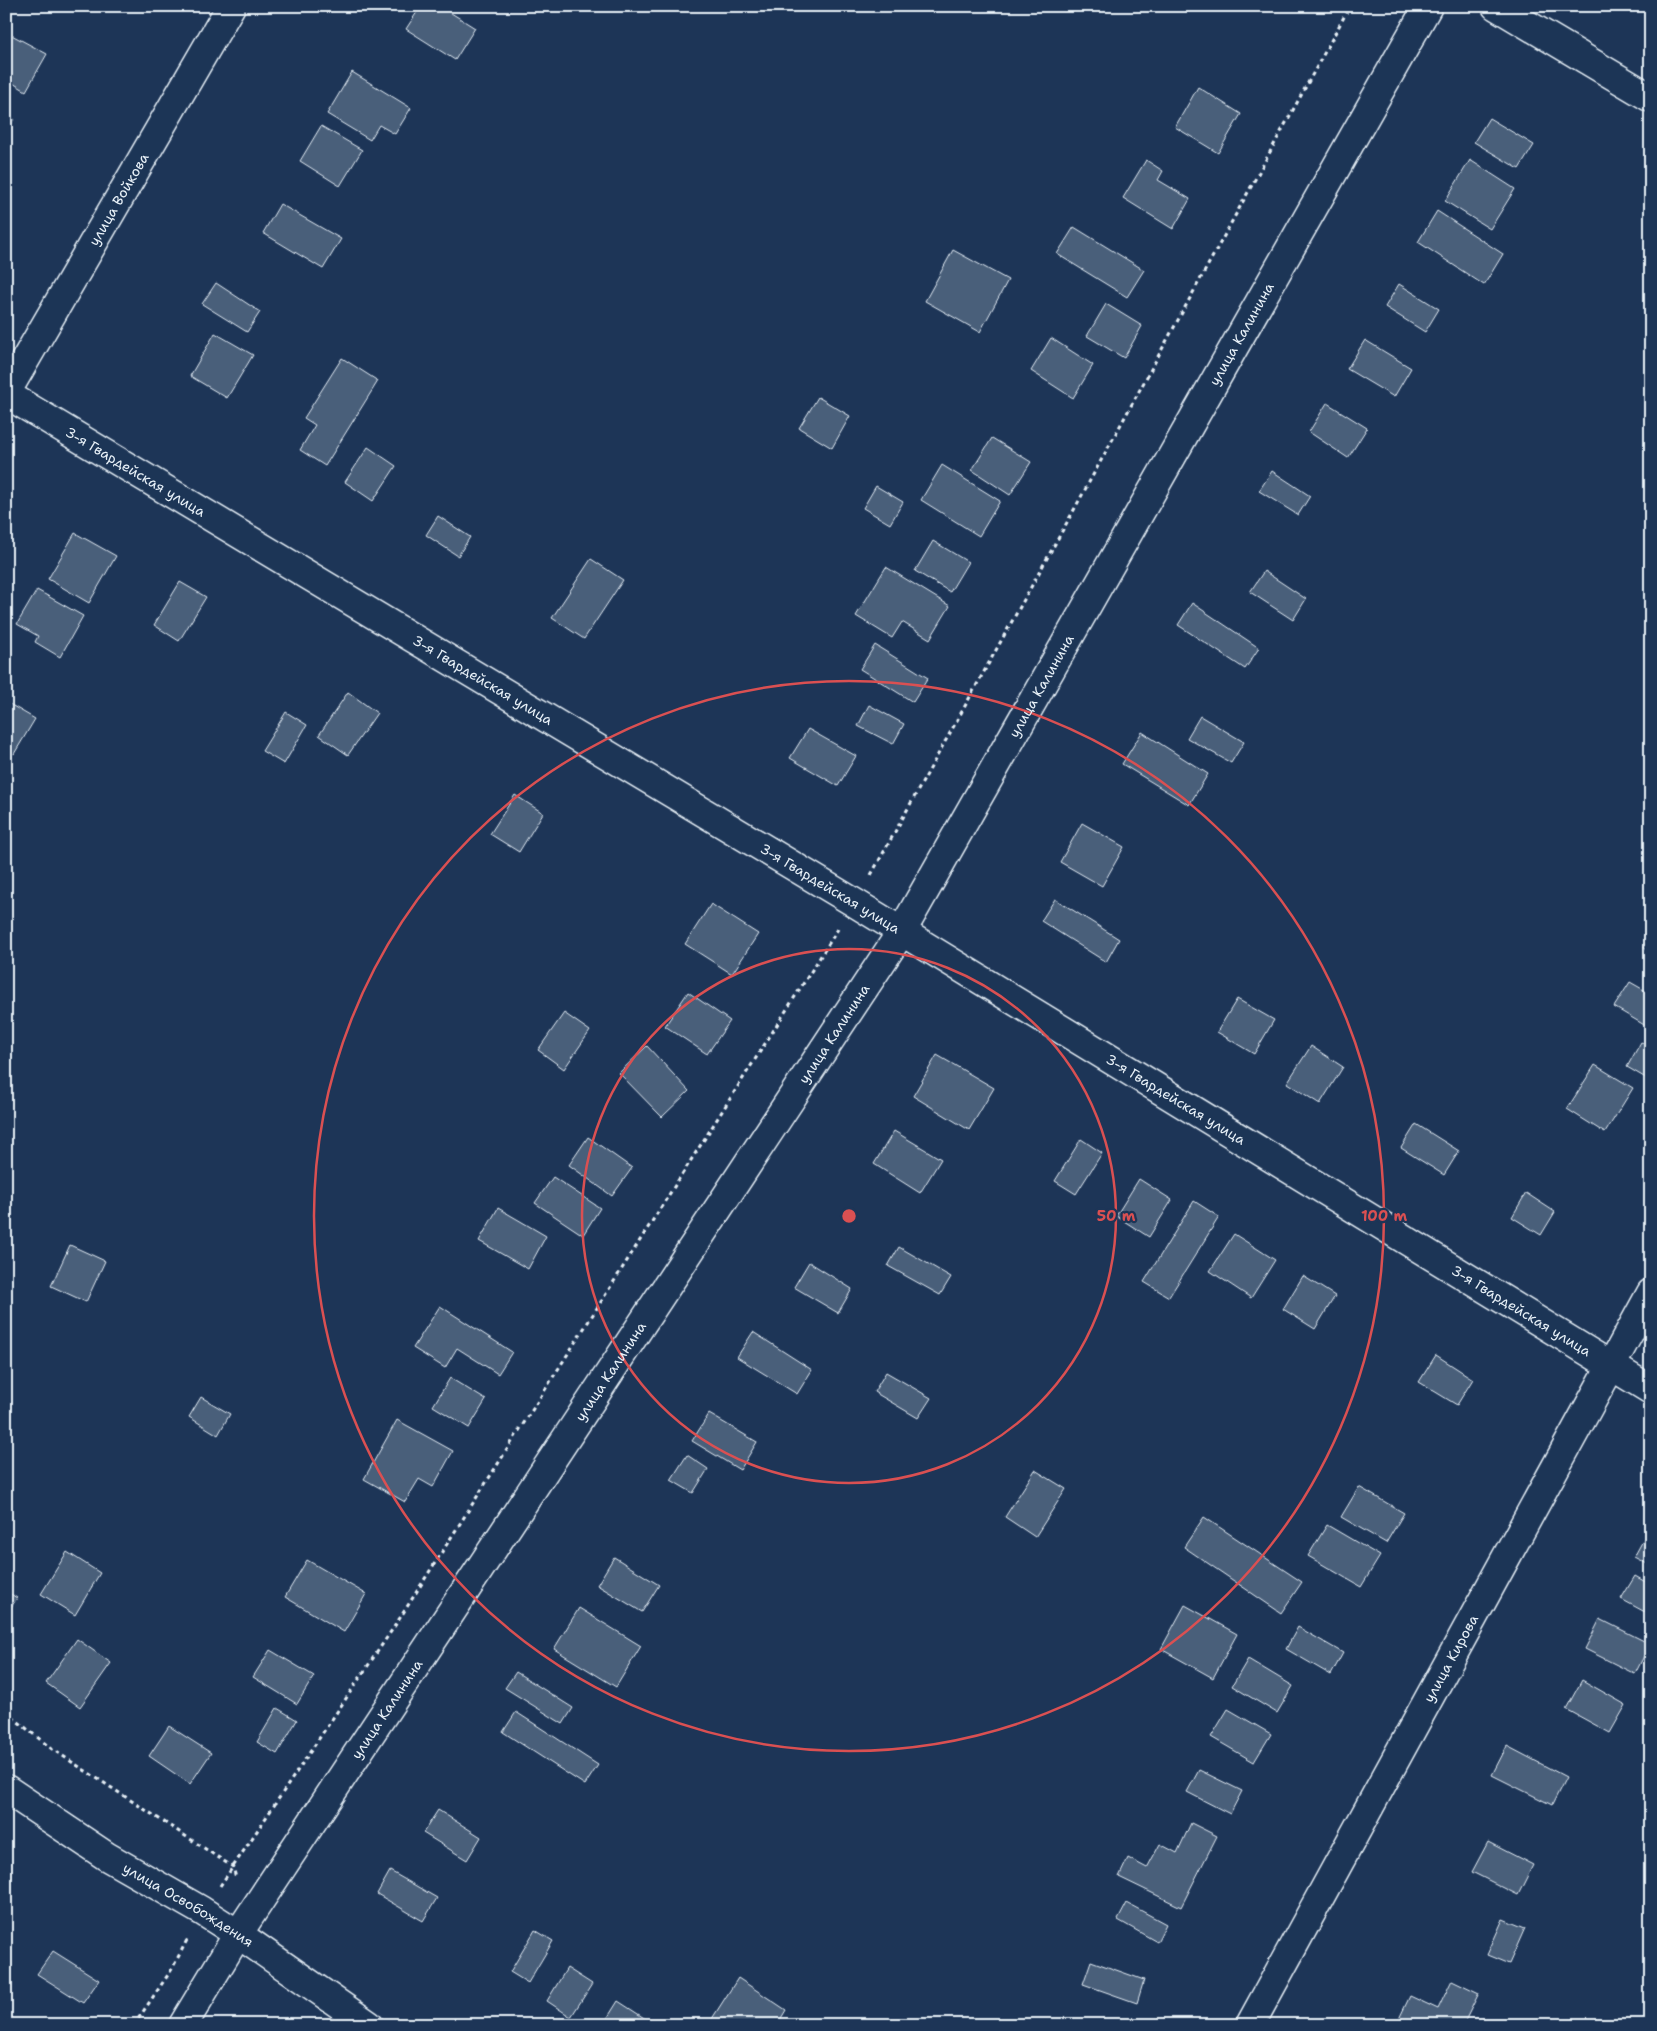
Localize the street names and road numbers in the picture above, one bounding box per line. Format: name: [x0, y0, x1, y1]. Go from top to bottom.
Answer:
street label: улица Войкова: [85, 149, 153, 249]
street label: улица Калинина: [1205, 279, 1278, 389]
street label: 3-я Гвардейская улица: [62, 423, 209, 521]
street label: 3-я Гвардейская улица: [409, 631, 556, 729]
street label: улица Калинина: [1005, 631, 1078, 741]
street label: 3-я Гвардейская улица: [757, 839, 904, 938]
street label: улица Калинина: [795, 980, 874, 1087]
street label: 3-я Гвардейская улица: [1103, 1050, 1249, 1149]
street label: 3-я Гвардейская улица: [1448, 1261, 1595, 1360]
street label: улица Калинина: [571, 1318, 650, 1425]
street label: улица Кирова: [1420, 1611, 1482, 1705]
street label: улица Калинина: [347, 1656, 426, 1762]
street label: улица Освобождения: [120, 1859, 257, 1951]

